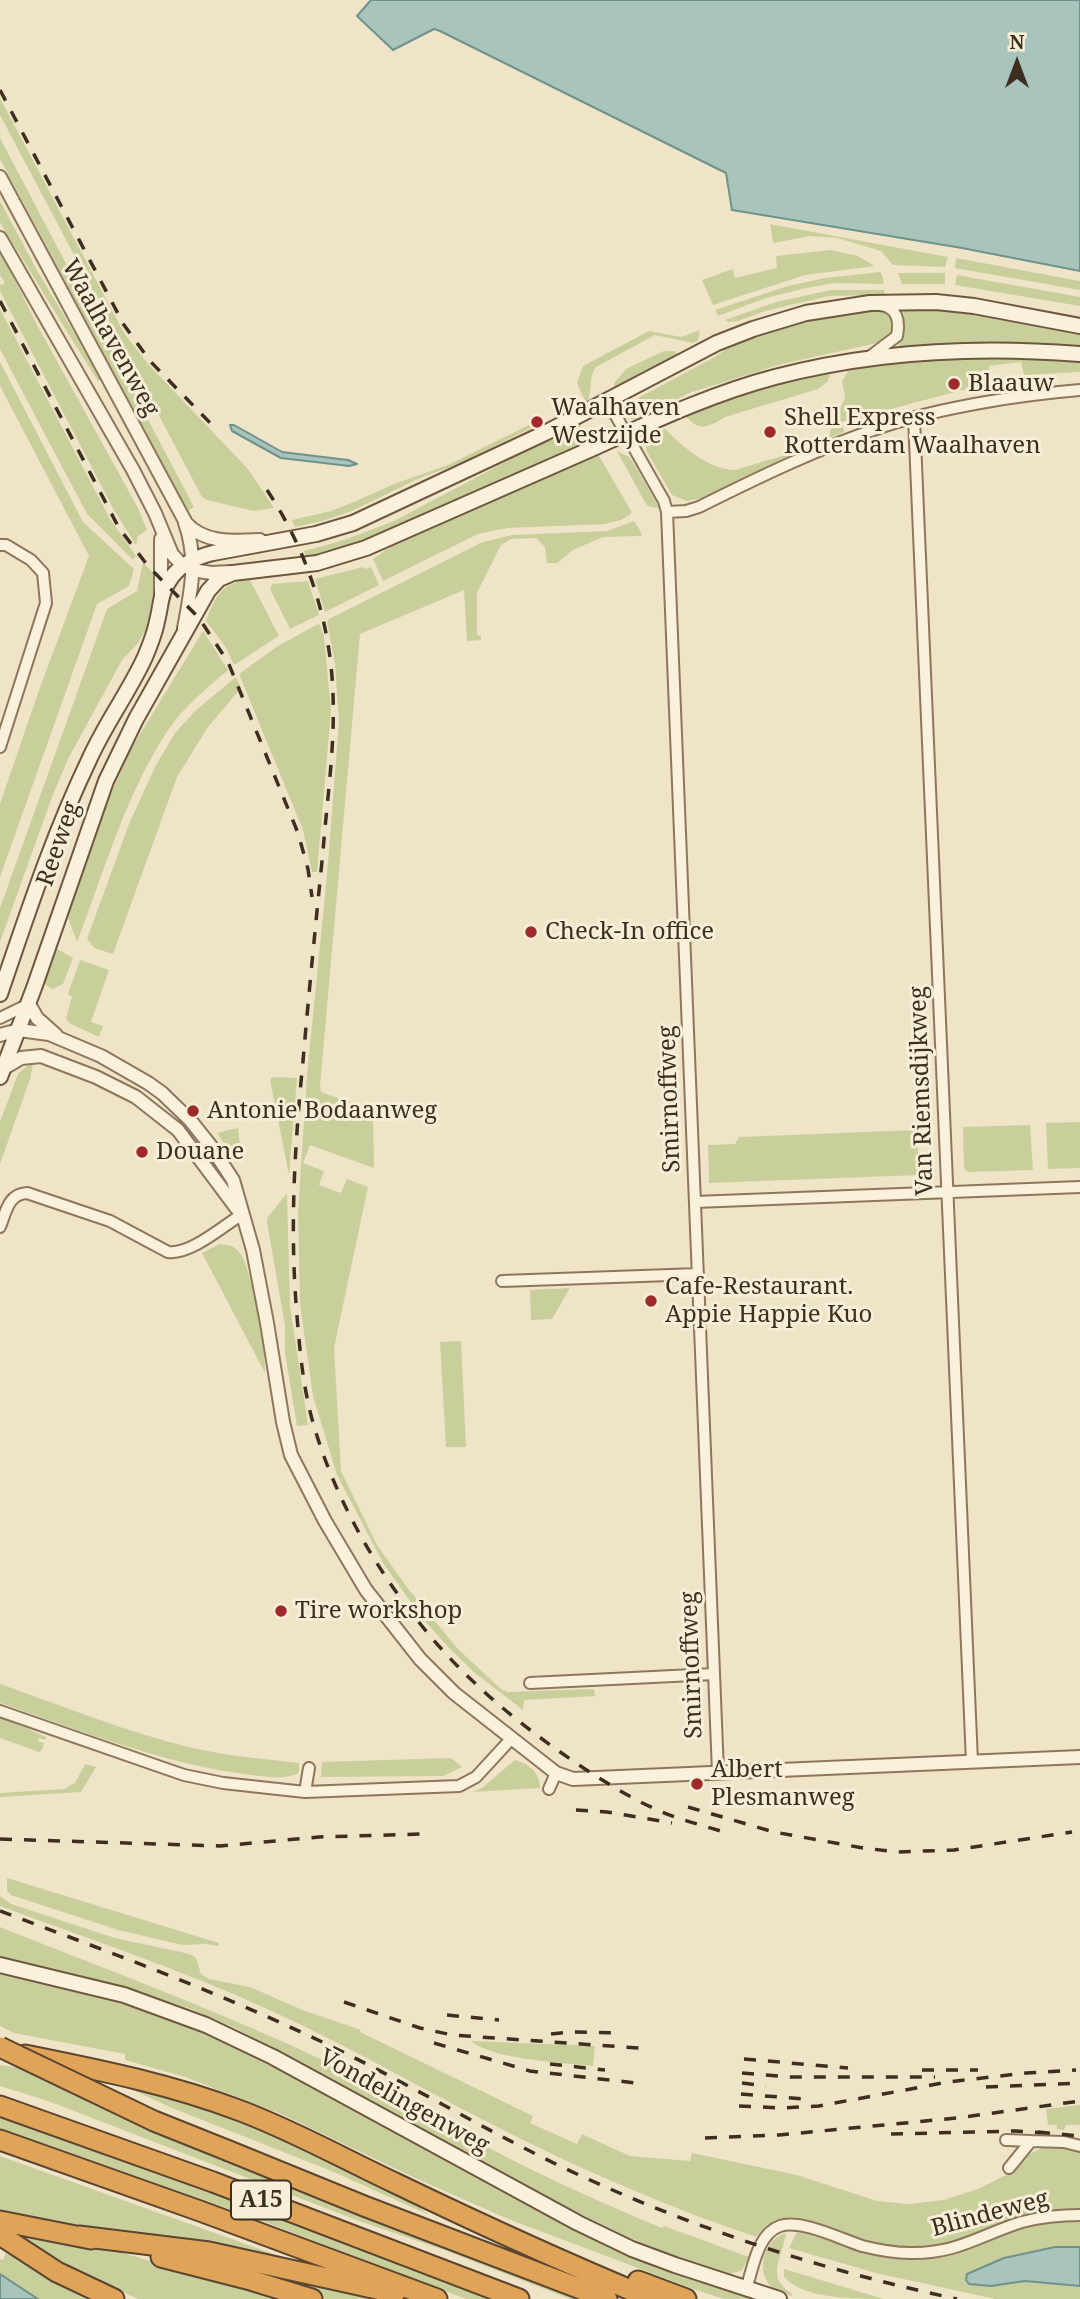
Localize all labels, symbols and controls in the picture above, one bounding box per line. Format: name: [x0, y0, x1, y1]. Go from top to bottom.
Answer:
north arrow: [982, 28, 1052, 98]
text: N: [1010, 29, 1024, 55]
street label: Waalhavenweg: [55, 254, 165, 422]
place label: Blaauw: [968, 370, 1054, 398]
marker: Blaauw: [946, 376, 962, 392]
place label: Waalhaven Westzijde: [551, 394, 680, 450]
place label: Shell Express Rotterdam Waalhaven: [784, 404, 1041, 460]
marker: Waalhaven Westzijde: [529, 414, 545, 430]
marker: Shell Express Rotterdam Waalhaven: [762, 424, 778, 440]
street label: Reeweg: [31, 798, 87, 890]
place label: Check-In office: [545, 918, 714, 946]
marker: Check-In office: [523, 924, 539, 940]
street label: Van Riemsdijkweg: [904, 986, 940, 1196]
street label: Smirnoffweg: [653, 1025, 687, 1173]
place label: Antonie Bodaanweg: [207, 1097, 437, 1125]
marker: Antonie Bodaanweg: [185, 1103, 201, 1119]
place label: Douane: [156, 1138, 244, 1166]
marker: Douane: [134, 1144, 150, 1160]
place label: Cafe-Restaurant. Appie Happie Kuo: [665, 1273, 872, 1329]
marker: Cafe-Restaurant. Appie Happie Kuo: [643, 1293, 659, 1309]
street label: Smirnoffweg: [675, 1591, 709, 1739]
place label: Tire workshop: [295, 1597, 462, 1625]
marker: Tire workshop: [273, 1603, 289, 1619]
place label: Albert Plesmanweg: [711, 1756, 855, 1812]
marker: Albert Plesmanweg: [689, 1776, 705, 1792]
street label: Vondelingenweg: [314, 2043, 494, 2161]
road number: A15: [231, 2180, 291, 2220]
street label: Blindeweg: [928, 2185, 1052, 2243]

